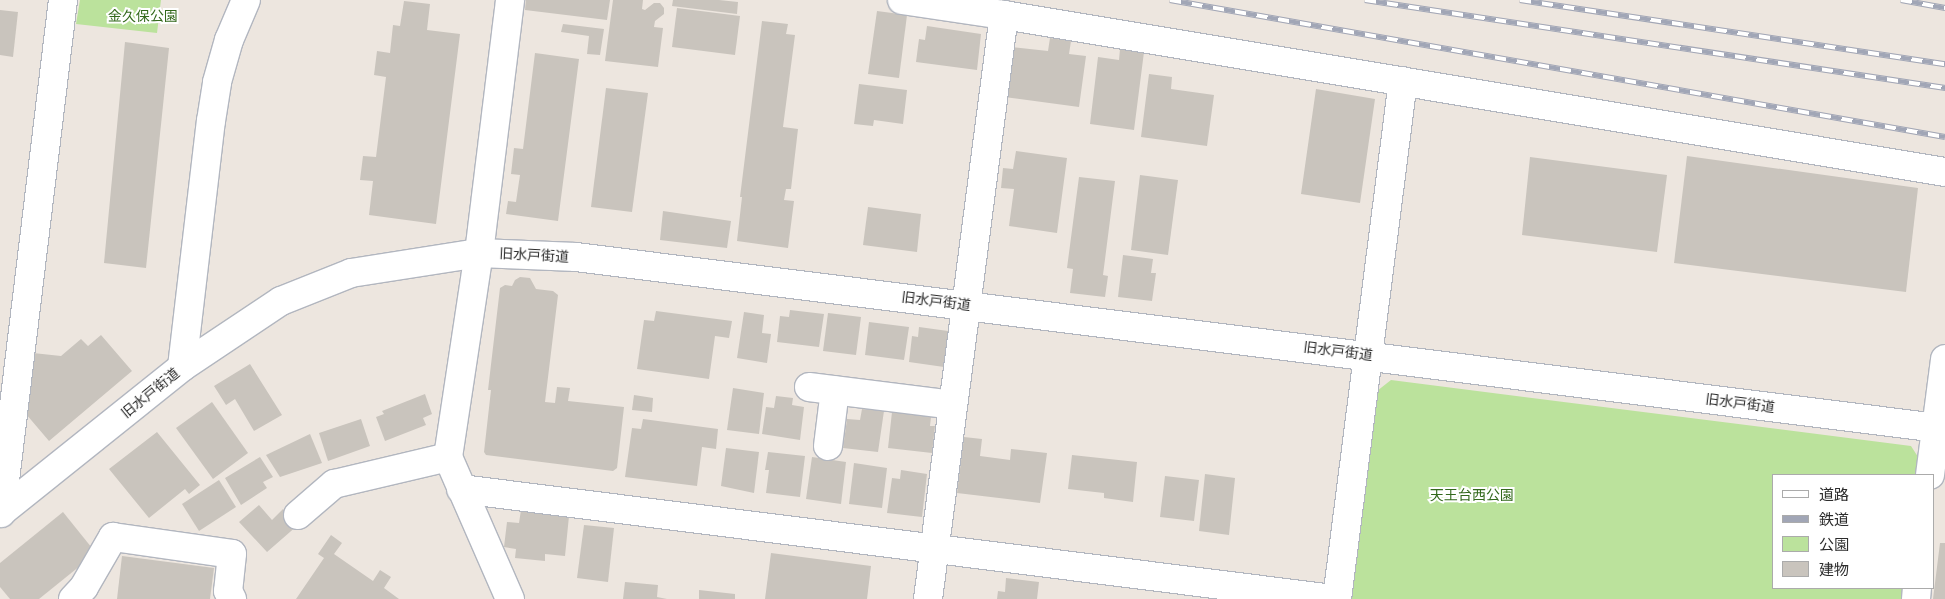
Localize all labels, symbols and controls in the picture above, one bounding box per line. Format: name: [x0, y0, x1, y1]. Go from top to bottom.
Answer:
park label: 金久保公園: [108, 8, 178, 24]
street label: 旧水戸街道: [499, 245, 569, 265]
street label: 旧水戸街道: [900, 288, 972, 314]
street label: 旧水戸街道: [1302, 338, 1374, 364]
street label: 旧水戸街道: [118, 364, 182, 422]
street label: 旧水戸街道: [1704, 390, 1776, 416]
legend: [1772, 474, 1935, 589]
text: 道路: [1819, 486, 1849, 503]
park label: 天王台西公園: [1430, 487, 1514, 503]
text: 鉄道: [1819, 511, 1849, 528]
text: 公園: [1819, 536, 1849, 553]
text: 建物: [1819, 561, 1849, 578]

